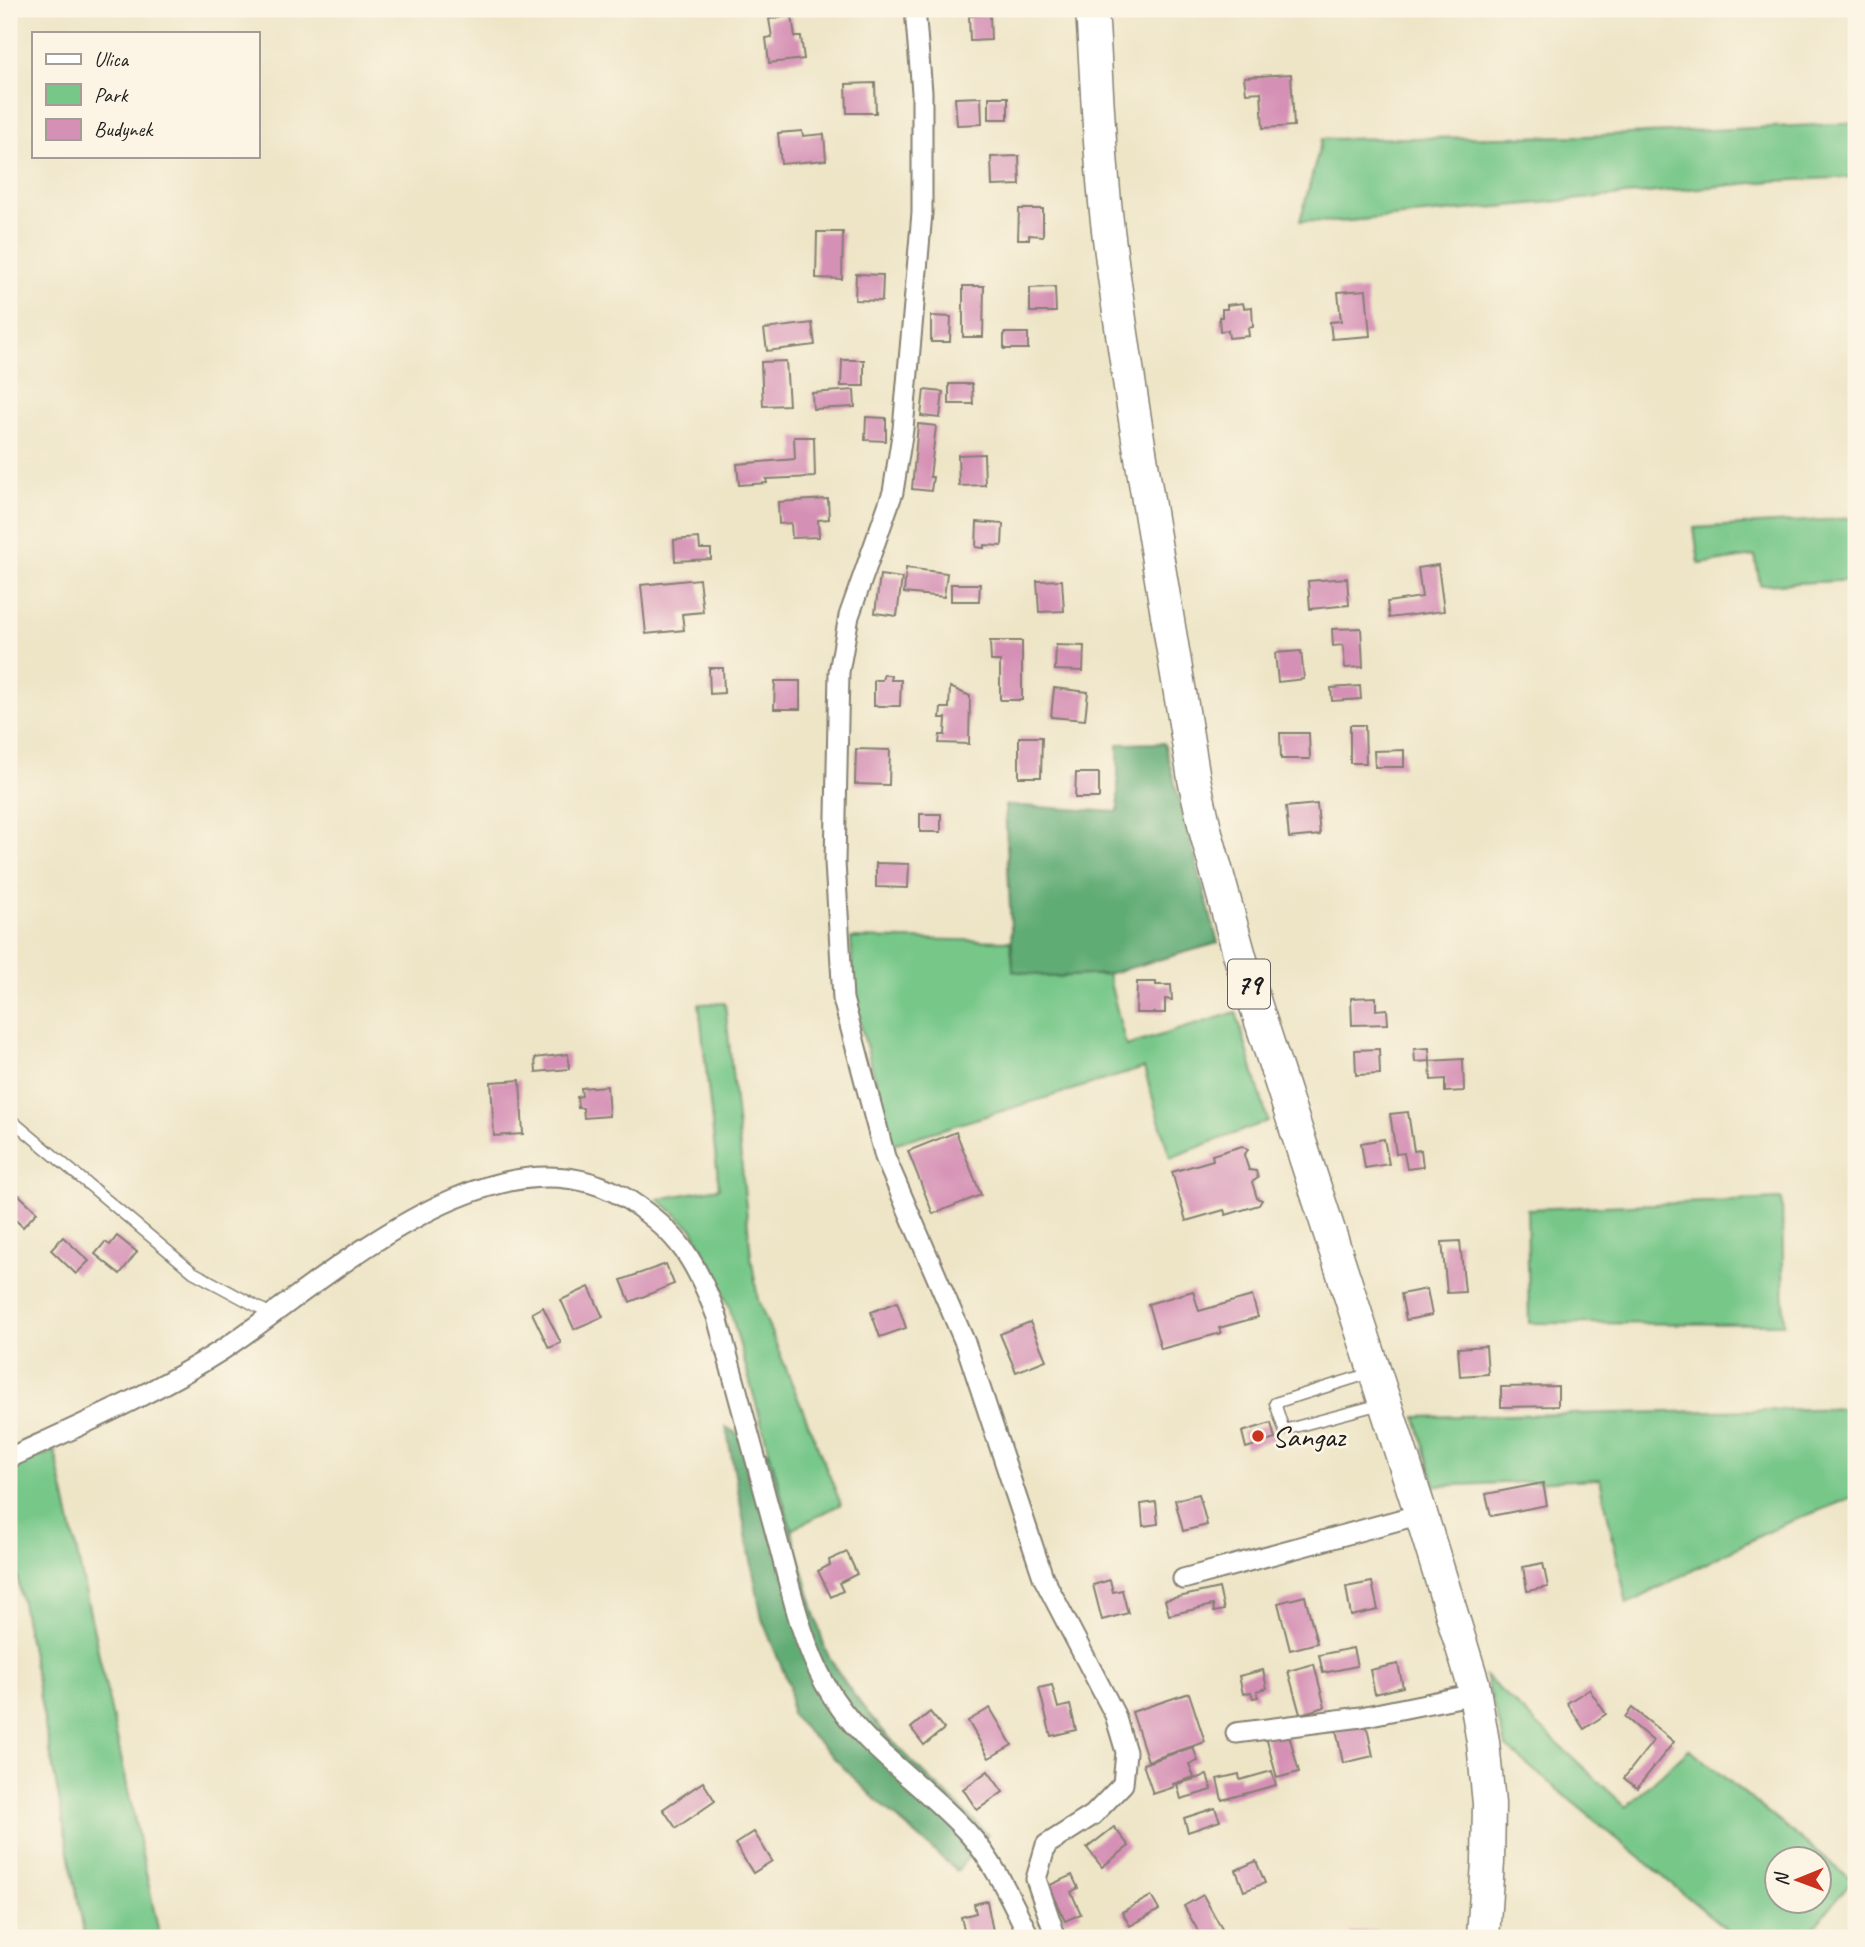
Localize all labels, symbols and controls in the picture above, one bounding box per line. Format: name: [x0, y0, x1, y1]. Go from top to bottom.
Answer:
legend: [32, 32, 259, 158]
text: Ulica: [94, 46, 130, 72]
text: Park: [94, 82, 129, 108]
text: Budynek: [94, 116, 154, 142]
road number: 79: [1228, 960, 1270, 1009]
place label: Sangaz: [1272, 1417, 1347, 1455]
marker: Sangaz: [1250, 1428, 1266, 1444]
north arrow: [1764, 1846, 1834, 1916]
text: N: [1770, 1871, 1794, 1886]

